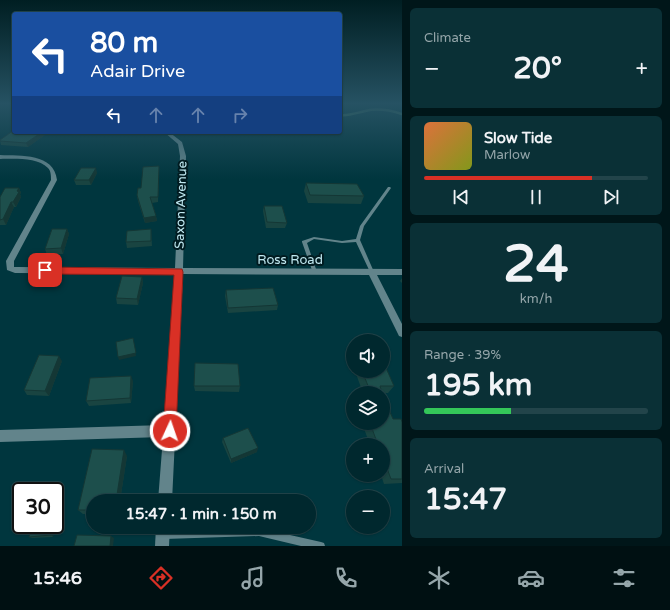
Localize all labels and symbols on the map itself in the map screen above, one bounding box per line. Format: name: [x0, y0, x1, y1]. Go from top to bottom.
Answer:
street label: Saxon Avenue: [171, 161, 191, 249]
street label: Ross Road: [257, 252, 323, 268]
pin: [28, 253, 62, 287]
position arrow: [149, 410, 191, 452]
speed limit sign: 30: [12, 482, 64, 534]

